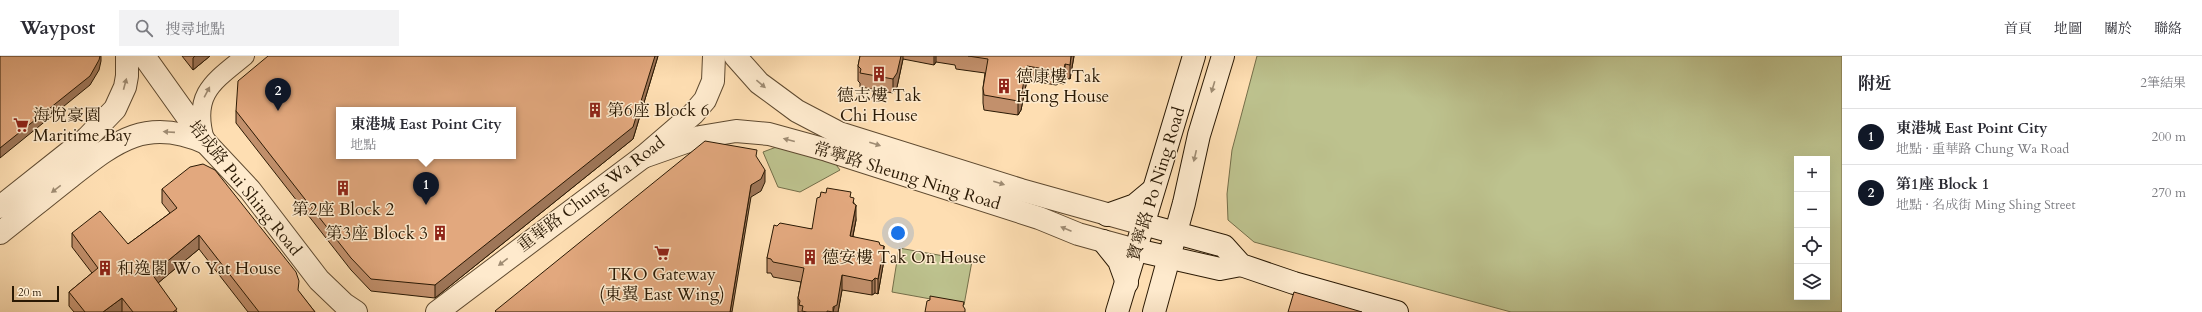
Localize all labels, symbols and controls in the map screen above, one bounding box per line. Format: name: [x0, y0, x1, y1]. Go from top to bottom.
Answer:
search box: [119, 10, 399, 46]
text: Waypost: [20, 15, 95, 41]
icon: search: [133, 17, 155, 39]
text: 搜尋地點: [165, 19, 225, 39]
text: 首頁: [2004, 19, 2032, 38]
text: 地圖: [2054, 19, 2082, 38]
text: 關於: [2104, 19, 2132, 38]
text: 聯絡: [2154, 19, 2182, 38]
building icon: 德志樓 Tak Chi House: [870, 65, 888, 83]
place label: 德康樓 Tak Hong House: [1016, 65, 1109, 108]
text: 附近: [1858, 72, 1892, 95]
text: 2筆結果: [2140, 74, 2186, 92]
one-way arrow: [123, 77, 129, 90]
building icon: 德康樓 Tak Hong House: [995, 77, 1013, 95]
pin: 2: [265, 78, 291, 111]
one-way arrow: [756, 80, 767, 89]
one-way arrow: [1210, 81, 1216, 93]
place label: 德志樓 Tak Chi House: [837, 84, 922, 127]
one-way arrow: [204, 86, 211, 98]
place label: 第6座 Block 6: [607, 99, 710, 122]
building icon: 第6座 Block 6: [586, 101, 604, 119]
place label: 海悅豪園 Maritime Bay: [33, 104, 132, 147]
street label: 寶寧路 Po Ning Road: [1122, 104, 1190, 264]
popup: [336, 107, 516, 159]
text: 東港城 East Point City: [350, 114, 502, 134]
street label: 培成路 Pui Shing Road: [183, 115, 307, 261]
supermarket icon: 海悅豪園 Maritime Bay: [12, 116, 30, 134]
text: 東港城 East Point City: [1896, 118, 2048, 138]
text: 1: [1868, 128, 1874, 146]
text: 200 m: [2152, 128, 2186, 146]
one-way arrow: [163, 129, 175, 136]
street label: 重華路 Chung Wa Road: [513, 131, 669, 257]
text: 地點: [350, 136, 376, 154]
one-way arrow: [783, 137, 795, 143]
street label: 常寧路 Sheung Ning Road: [811, 137, 1003, 215]
text: 地點 · 重華路 Chung Wa Road: [1896, 140, 2069, 158]
one-way arrow: [870, 142, 882, 148]
one-way arrow: [1191, 150, 1197, 162]
map controls: [1794, 156, 1830, 300]
button: +: [1794, 156, 1830, 192]
pin: 1: [413, 172, 439, 205]
text: 第1座 Block 1: [1896, 174, 1989, 194]
building icon: 第2座 Block 2: [334, 179, 352, 197]
one-way arrow: [994, 180, 1006, 186]
one-way arrow: [51, 184, 62, 193]
text: 2: [1868, 184, 1874, 202]
text: 270 m: [2152, 184, 2186, 202]
button: −: [1794, 192, 1830, 228]
text: 地點 · 名成街 Ming Shing Street: [1896, 196, 2076, 214]
place label: 第2座 Block 2: [292, 198, 395, 221]
place label: 第3座 Block 3: [326, 222, 428, 245]
your location: [888, 223, 908, 243]
building icon: 第3座 Block 3: [431, 224, 449, 242]
one-way arrow: [1060, 225, 1072, 231]
button: locate: [1794, 228, 1830, 264]
supermarket icon: TKO Gateway (東翼 East Wing): [653, 244, 671, 262]
place label: 德安樓 Tak On House: [822, 246, 986, 269]
building icon: 德安樓 Tak On House: [801, 248, 819, 266]
place label: 和逸閣 Wo Yat House: [117, 257, 281, 280]
one-way arrow: [498, 258, 509, 266]
building icon: 和逸閣 Wo Yat House: [96, 259, 114, 277]
place label: TKO Gateway (東翼 East Wing): [599, 263, 725, 306]
button: layers: [1794, 264, 1830, 300]
scale bar: [12, 284, 59, 303]
text: 20 m: [18, 285, 42, 300]

